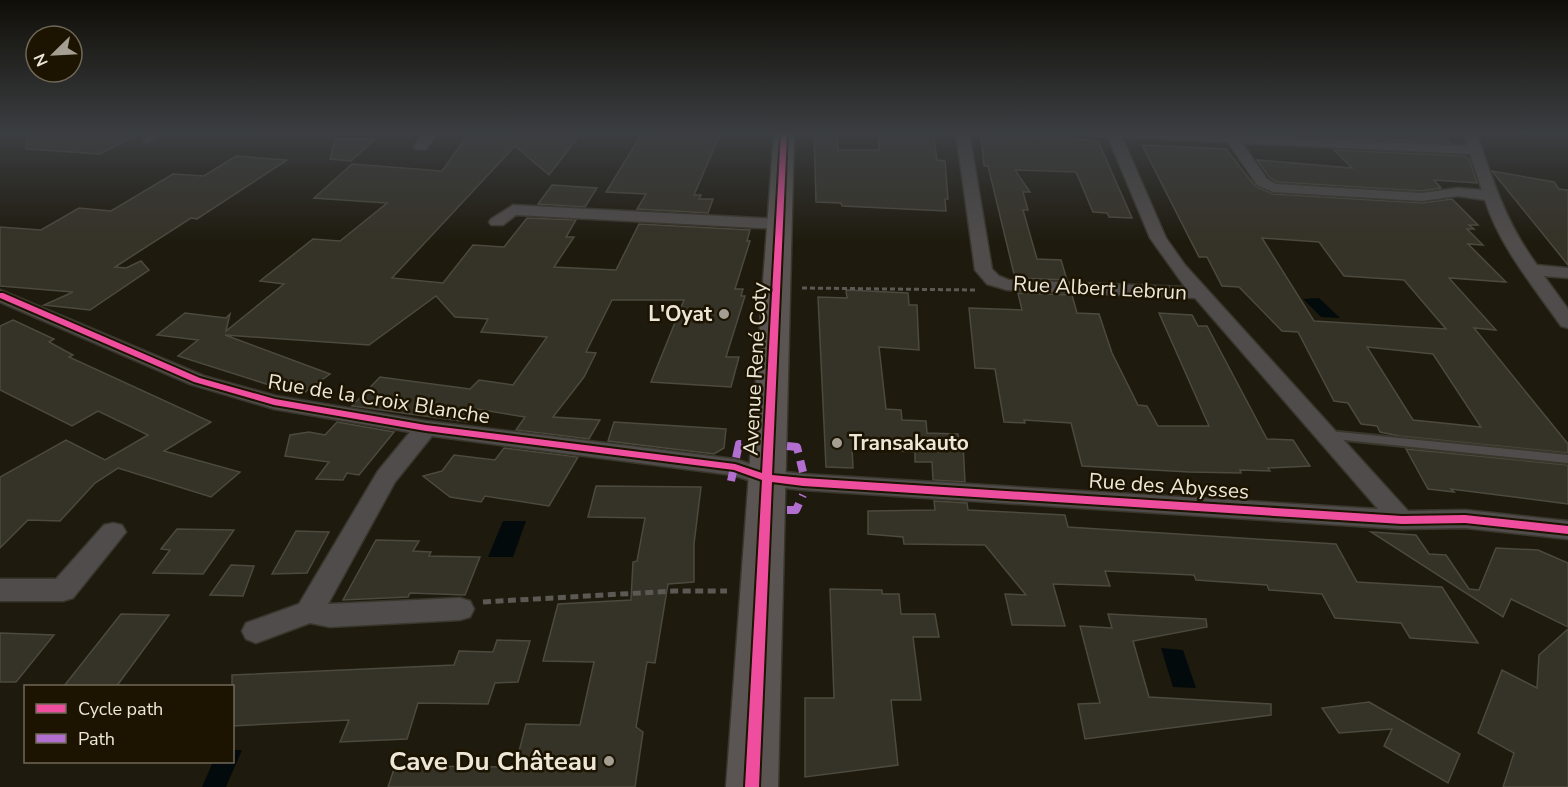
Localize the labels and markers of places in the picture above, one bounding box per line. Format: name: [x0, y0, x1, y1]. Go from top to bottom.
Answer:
place label: L'Oyat: [648, 300, 713, 328]
marker: L'Oyat: [717, 307, 731, 321]
place label: Transakauto: [849, 429, 969, 457]
marker: Transakauto: [830, 436, 844, 450]
place label: Cave Du Château: [389, 744, 597, 779]
marker: Cave Du Château: [602, 754, 616, 768]

